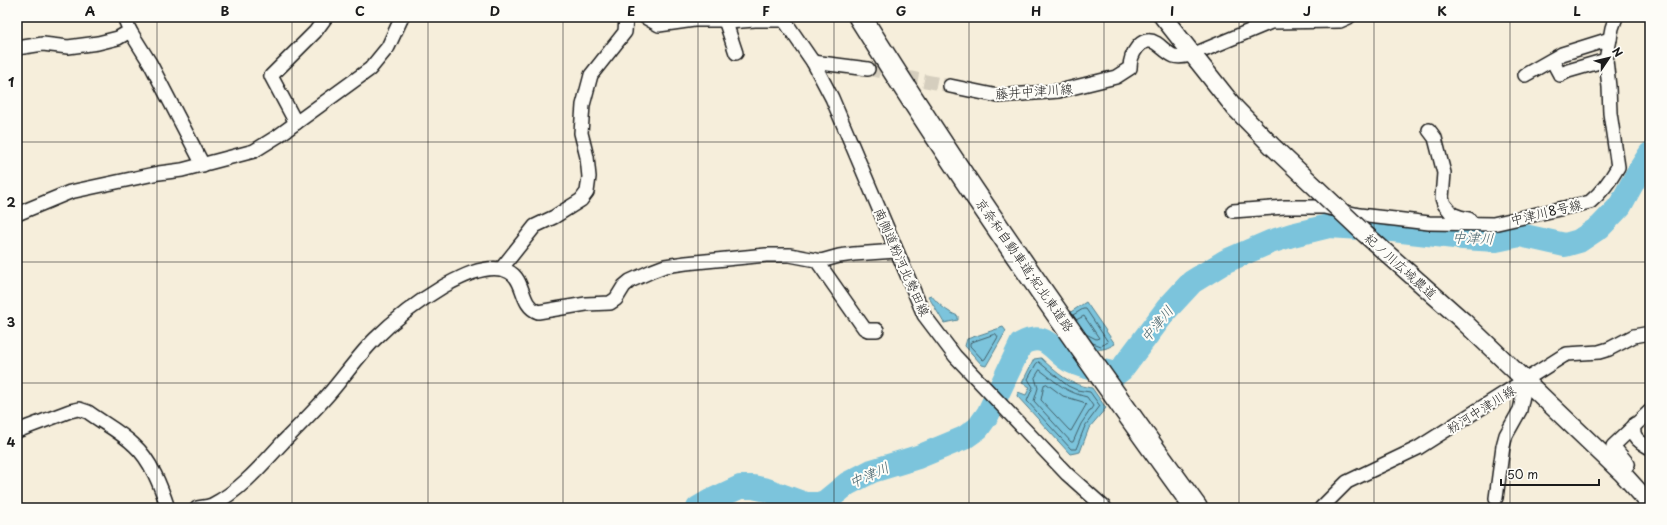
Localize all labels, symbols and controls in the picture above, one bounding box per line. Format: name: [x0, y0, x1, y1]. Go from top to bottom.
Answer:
text: A: [85, 1, 95, 20]
text: B: [221, 1, 230, 20]
text: C: [355, 1, 365, 20]
text: D: [490, 1, 500, 20]
text: E: [627, 1, 635, 20]
text: F: [762, 1, 770, 20]
text: G: [896, 1, 906, 20]
text: H: [1031, 1, 1041, 20]
text: I: [1170, 1, 1174, 20]
text: J: [1303, 1, 1311, 20]
text: K: [1437, 1, 1447, 20]
text: L: [1573, 1, 1581, 20]
north arrow: [1589, 38, 1629, 78]
text: N: [1608, 44, 1627, 61]
text: 1: [8, 72, 14, 91]
street label: 藤井中津川線: [994, 78, 1075, 103]
text: 2: [6, 192, 16, 211]
street label: 京奈和自動車道;紀北東道路: [972, 194, 1079, 336]
street label: 中津川8号線: [1508, 194, 1585, 229]
street label: 南側道粉河北勢田線: [870, 204, 935, 320]
water label: 中津川: [1452, 226, 1494, 249]
street label: 紀ノ川広域農道: [1361, 228, 1442, 303]
water label: 中津川: [1135, 301, 1178, 347]
text: 3: [7, 312, 16, 331]
street label: 粉河中津川線: [1443, 379, 1520, 437]
text: 4: [7, 432, 16, 451]
water label: 中津川: [845, 456, 892, 493]
scale bar: [1501, 461, 1599, 487]
text: 50 m: [1507, 465, 1538, 483]

